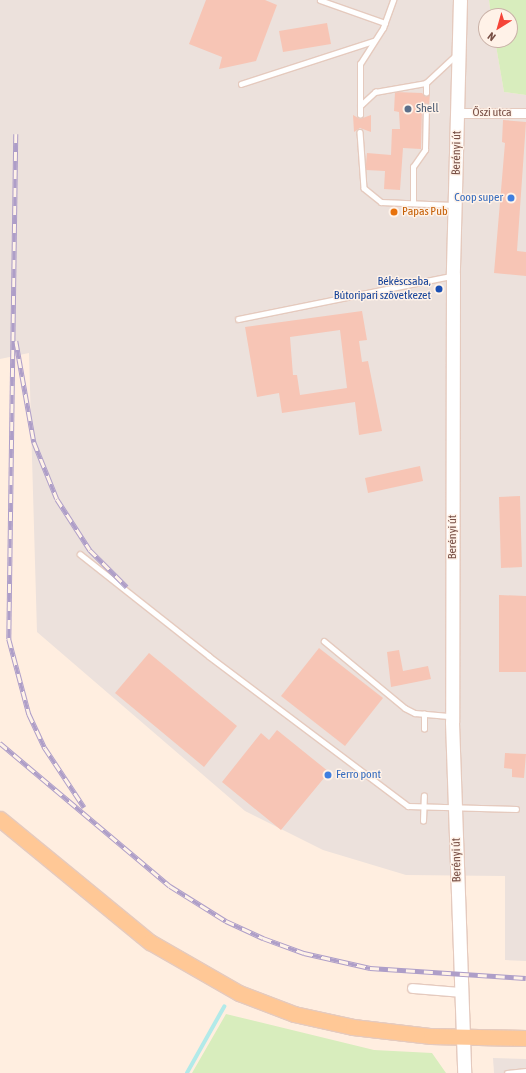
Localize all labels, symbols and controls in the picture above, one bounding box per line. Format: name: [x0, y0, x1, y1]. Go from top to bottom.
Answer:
north arrow: [478, 8, 518, 48]
text: N: [485, 30, 498, 44]
place label: Shell: [416, 102, 439, 116]
marker: Shell: [403, 104, 413, 114]
street label: Őszi utca: [472, 106, 512, 120]
street label: Berényi út: [449, 131, 465, 175]
place label: Coop super: [454, 191, 503, 205]
marker: Coop super: [506, 193, 516, 203]
place label: Papas Pub: [402, 205, 448, 219]
marker: Papas Pub: [389, 207, 399, 217]
place label: Békéscsaba, Bútoripari szövetkezet: [334, 275, 431, 303]
marker: Békéscsaba, Bútoripari szövetkezet: [434, 284, 444, 294]
street label: Berényi út: [446, 515, 460, 559]
place label: Ferro pont: [336, 768, 381, 782]
marker: Ferro pont: [323, 770, 333, 780]
street label: Berényi út: [449, 838, 465, 882]

